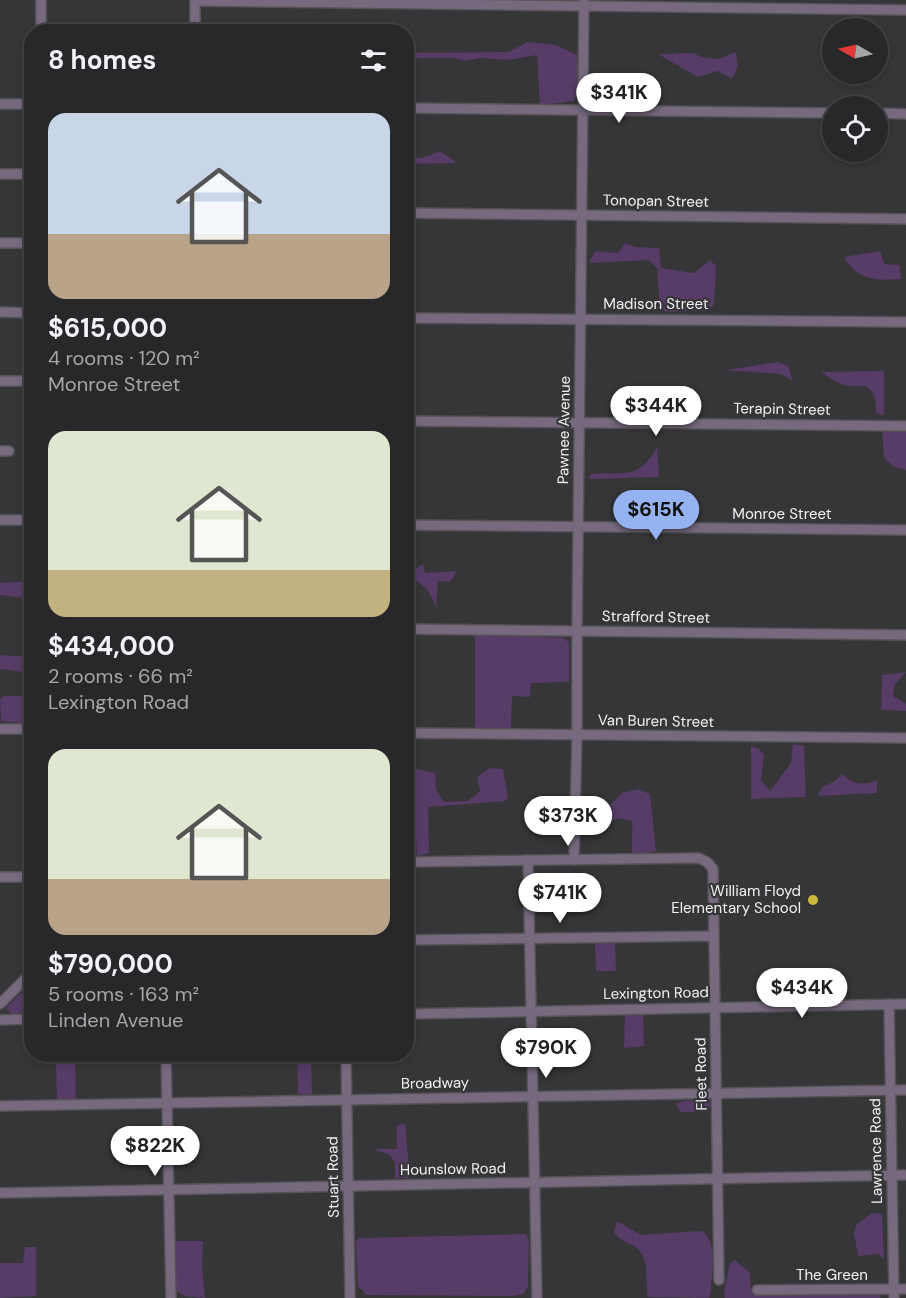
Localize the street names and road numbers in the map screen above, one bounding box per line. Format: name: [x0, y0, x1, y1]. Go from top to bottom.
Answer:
street label: Tonopan Street: [603, 190, 709, 212]
street label: Madison Street: [603, 294, 709, 314]
street label: Pawnee Avenue: [553, 376, 575, 484]
street label: Terapin Street: [733, 398, 831, 420]
street label: Monroe Street: [732, 504, 832, 524]
street label: Strafford Street: [602, 606, 710, 628]
street label: Van Buren Street: [598, 710, 715, 732]
street label: Lexington Road: [603, 982, 709, 1004]
street label: Fleet Road: [690, 1037, 712, 1111]
street label: Broadway: [401, 1072, 470, 1094]
street label: Lawrence Road: [865, 1098, 887, 1204]
street label: Stuart Road: [322, 1136, 344, 1218]
street label: Hounslow Road: [400, 1158, 506, 1180]
street label: The Green: [796, 1265, 868, 1285]

